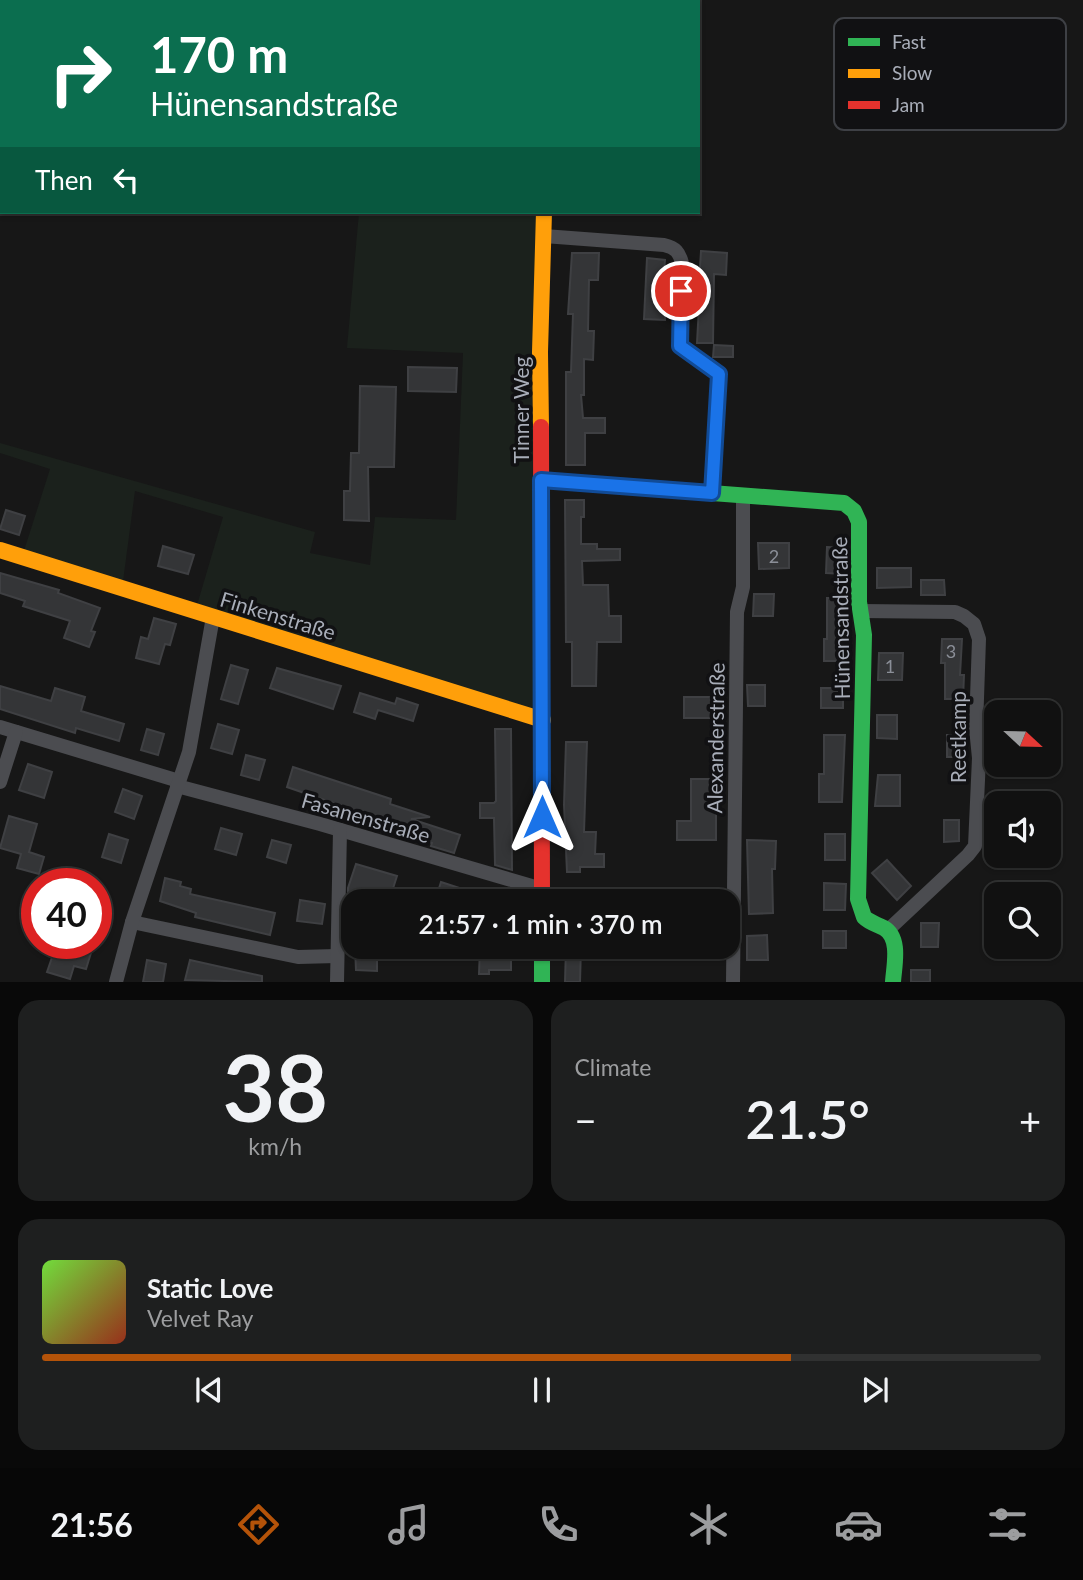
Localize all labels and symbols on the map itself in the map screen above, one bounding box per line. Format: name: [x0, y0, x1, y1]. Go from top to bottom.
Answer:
legend: [834, 18, 1066, 130]
text: Fast: [892, 30, 926, 53]
text: Slow: [892, 61, 932, 84]
text: Jam: [892, 93, 925, 116]
pin: [651, 261, 711, 321]
street label: Tinner Weg: [508, 357, 533, 463]
street label: Hünensandstraße: [826, 536, 854, 700]
house number: 2: [769, 545, 779, 567]
street label: Finkenstraße: [217, 586, 339, 644]
house number: 3: [946, 640, 956, 662]
house number: 1: [885, 655, 895, 677]
street label: Alexanderstraße: [701, 662, 729, 814]
street label: Reetkamp: [945, 691, 970, 783]
north arrow: [984, 700, 1060, 777]
position arrow: [505, 780, 579, 854]
street label: Fasanenstraße: [299, 787, 433, 847]
speed limit sign: 40: [21, 868, 112, 959]

